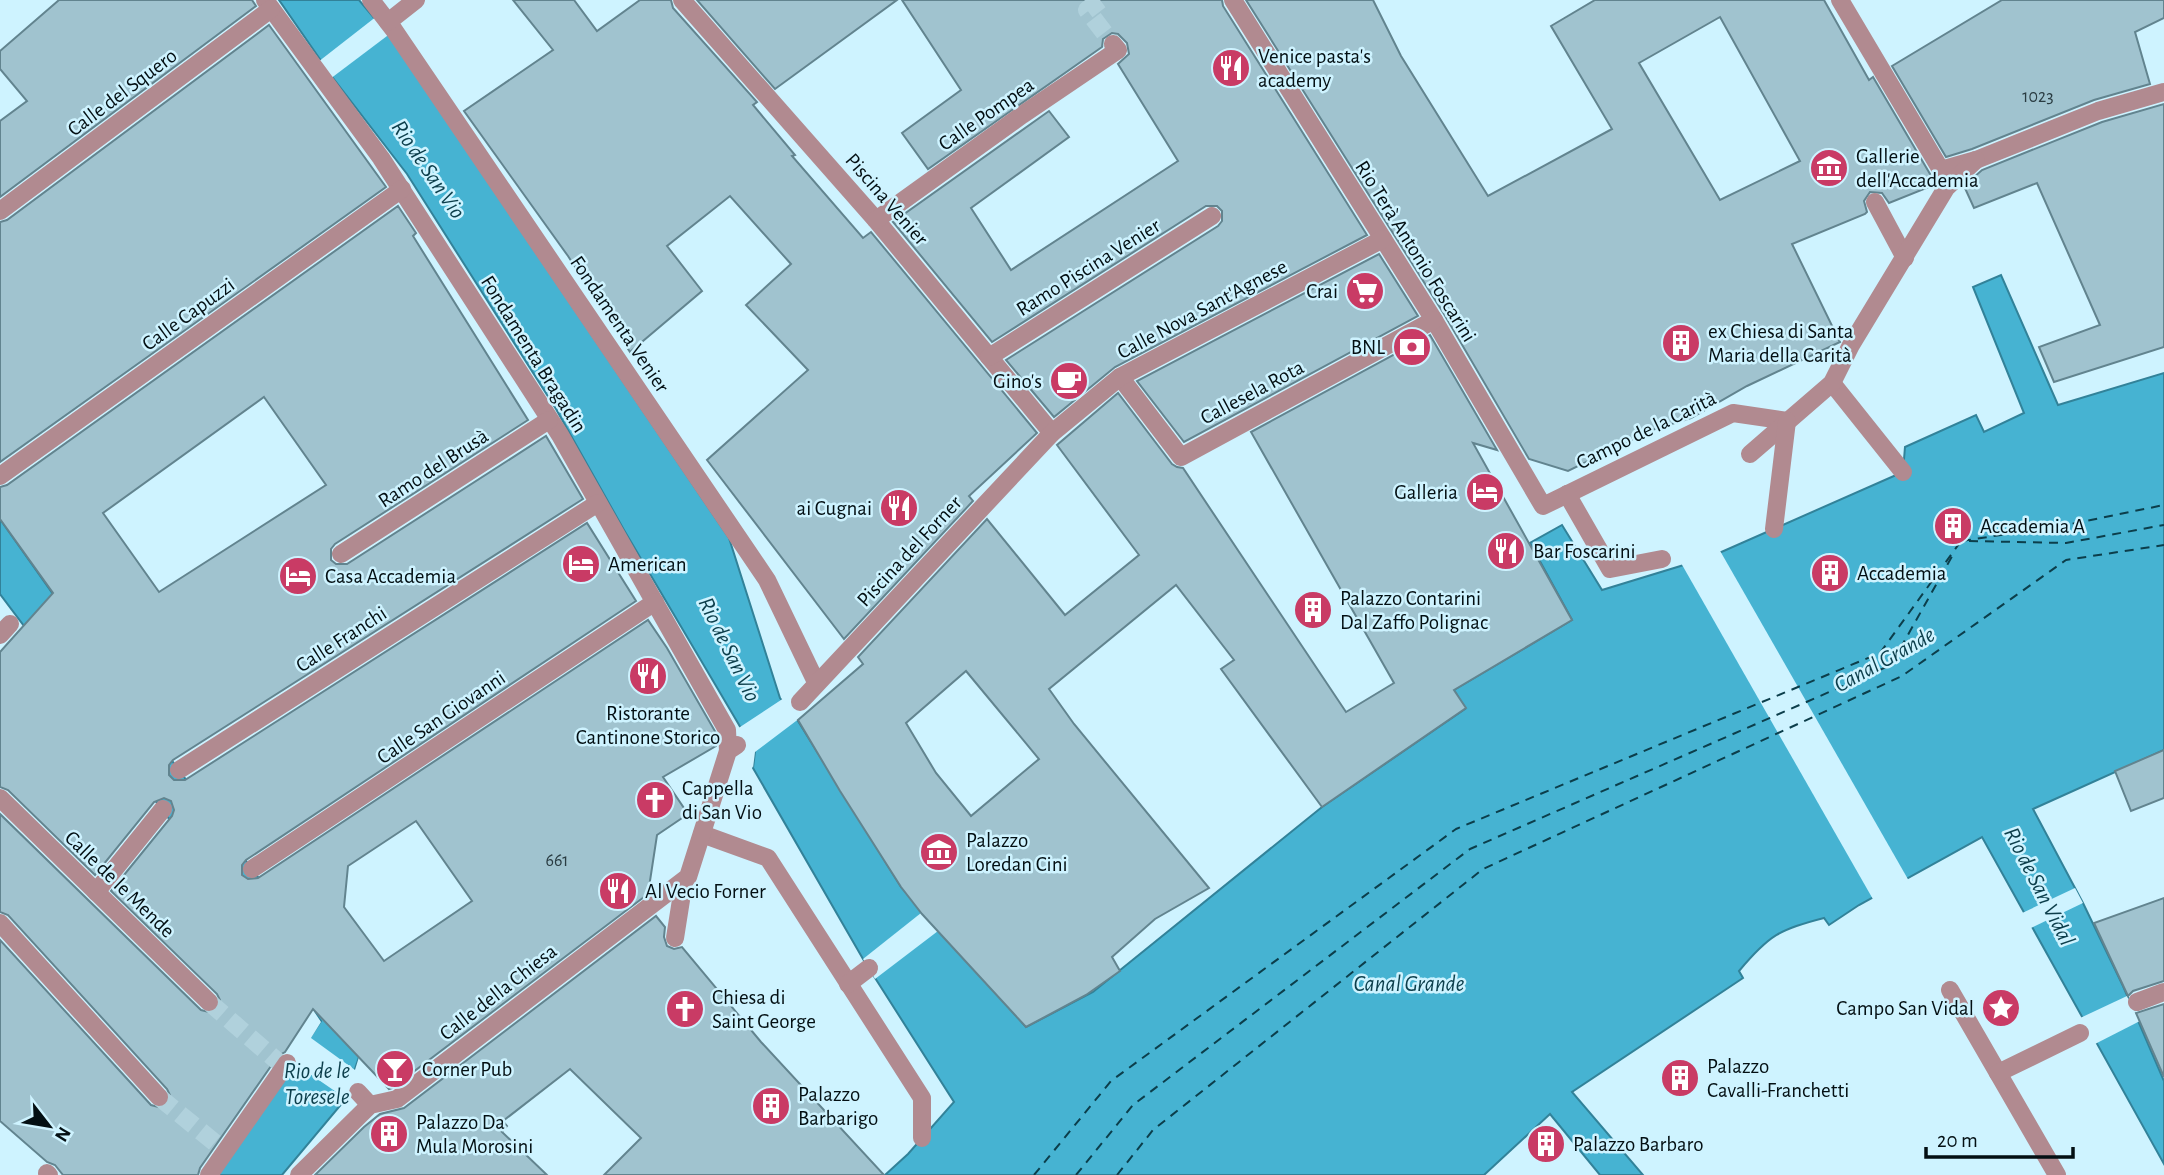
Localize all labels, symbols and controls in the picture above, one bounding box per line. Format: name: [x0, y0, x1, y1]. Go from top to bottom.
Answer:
street label: Calle del Squero: [64, 45, 181, 140]
place label: Venice pasta's academy: [1258, 46, 1371, 91]
restaurant icon: Venice pasta's academy: [1210, 47, 1252, 89]
street label: Calle Pompea: [935, 74, 1038, 155]
house number: 1023: [2022, 88, 2054, 106]
water label: Rio de San Vio: [387, 117, 469, 223]
place label: Gallerie dell'Accademia: [1856, 146, 1979, 191]
museum icon: Gallerie dell'Accademia: [1808, 147, 1850, 189]
street label: Piscina Venier: [841, 149, 932, 249]
street label: Rio Terà Antonio Foscarini: [1351, 157, 1480, 346]
street label: Ramo Piscina Venier: [1013, 215, 1164, 320]
street label: Fondamenta Venier: [566, 252, 673, 397]
street label: Calle Nova Sant'Agnese: [1114, 256, 1291, 363]
supermarket icon: Crai: [1344, 270, 1386, 312]
street label: Fondamenta Bragadin: [477, 272, 590, 436]
street label: Calle Capuzzi: [138, 274, 238, 355]
place label: Crai: [1306, 281, 1338, 302]
place label: ex Chiesa di Santa Maria della Carità: [1708, 321, 1854, 366]
building icon: ex Chiesa di Santa Maria della Carità: [1660, 322, 1702, 364]
bank icon: BNL: [1391, 326, 1433, 368]
place label: BNL: [1351, 337, 1385, 358]
street label: Callesela Rota: [1197, 356, 1308, 428]
cafe icon: Gino's: [1048, 360, 1090, 402]
place label: Gino's: [993, 371, 1042, 392]
street label: Campo de la Carità: [1573, 387, 1720, 473]
street label: Ramo del Brusà: [374, 425, 492, 512]
hotel icon: Galleria: [1464, 471, 1506, 513]
place label: Galleria: [1394, 482, 1458, 503]
restaurant icon: ai Cugnai: [878, 487, 920, 529]
street label: Piscina del Forner: [853, 492, 966, 611]
place label: ai Cugnai: [797, 498, 872, 519]
building icon: Accademia A: [1932, 505, 1974, 547]
place label: Accademia A: [1980, 516, 2085, 537]
restaurant icon: Bar Foscarini: [1485, 530, 1527, 572]
place label: Bar Foscarini: [1533, 541, 1636, 562]
hotel icon: American: [560, 543, 602, 585]
building icon: Accademia: [1809, 552, 1851, 594]
place label: American: [608, 554, 686, 575]
hotel icon: Casa Accademia: [277, 555, 319, 597]
place label: Accademia: [1857, 563, 1947, 584]
place label: Casa Accademia: [325, 566, 456, 587]
place label: Palazzo Contarini Dal Zaffo Polignac: [1340, 588, 1488, 633]
building icon: Palazzo Contarini Dal Zaffo Polignac: [1292, 589, 1334, 631]
water label: Rio de San Vio: [694, 594, 764, 706]
street label: Calle Franchi: [292, 602, 390, 676]
water label: Canal Grande: [1831, 623, 1939, 697]
restaurant icon: Ristorante Cantinone Storico: [627, 655, 669, 697]
street label: Calle San Giovanni: [373, 667, 509, 768]
place label: Ristorante Cantinone Storico: [576, 703, 720, 748]
place label: Cappella di San Vio: [682, 778, 762, 823]
church icon: Cappella di San Vio: [634, 779, 676, 821]
water label: Rio de San Vidal: [1999, 824, 2078, 950]
street label: Calle de le Mende: [61, 827, 179, 942]
place label: Palazzo Loredan Cini: [966, 830, 1068, 875]
museum icon: Palazzo Loredan Cini: [918, 831, 960, 873]
house number: 661: [545, 852, 569, 870]
restaurant icon: Al Vecio Forner: [597, 870, 639, 912]
place label: Al Vecio Forner: [645, 881, 766, 902]
street label: Calle della Chiesa: [436, 940, 561, 1044]
water label: Canal Grande: [1354, 973, 1465, 996]
place label: Chiesa di Saint George: [712, 987, 816, 1032]
place icon: Campo San Vidal: [1980, 987, 2022, 1029]
church icon: Chiesa di Saint George: [664, 988, 706, 1030]
place label: Campo San Vidal: [1836, 998, 1974, 1019]
bar icon: Corner Pub: [374, 1048, 416, 1090]
place label: Palazzo Cavalli-Franchetti: [1707, 1056, 1849, 1101]
building icon: Palazzo Cavalli-Franchetti: [1659, 1057, 1701, 1099]
place label: Corner Pub: [422, 1059, 512, 1080]
water label: Rio de le Toresele: [284, 1060, 351, 1109]
place label: Palazzo Barbarigo: [798, 1084, 878, 1129]
building icon: Palazzo Barbarigo: [750, 1085, 792, 1127]
north arrow: [14, 1091, 84, 1161]
place label: Palazzo Da Mula Morosini: [416, 1112, 533, 1157]
building icon: Palazzo Da Mula Morosini: [368, 1113, 410, 1155]
scale bar: [1926, 1116, 2073, 1160]
text: N: [51, 1123, 74, 1145]
building icon: Palazzo Barbaro: [1525, 1123, 1567, 1165]
text: 20 m: [1937, 1130, 1978, 1151]
place label: Palazzo Barbaro: [1573, 1134, 1704, 1155]

